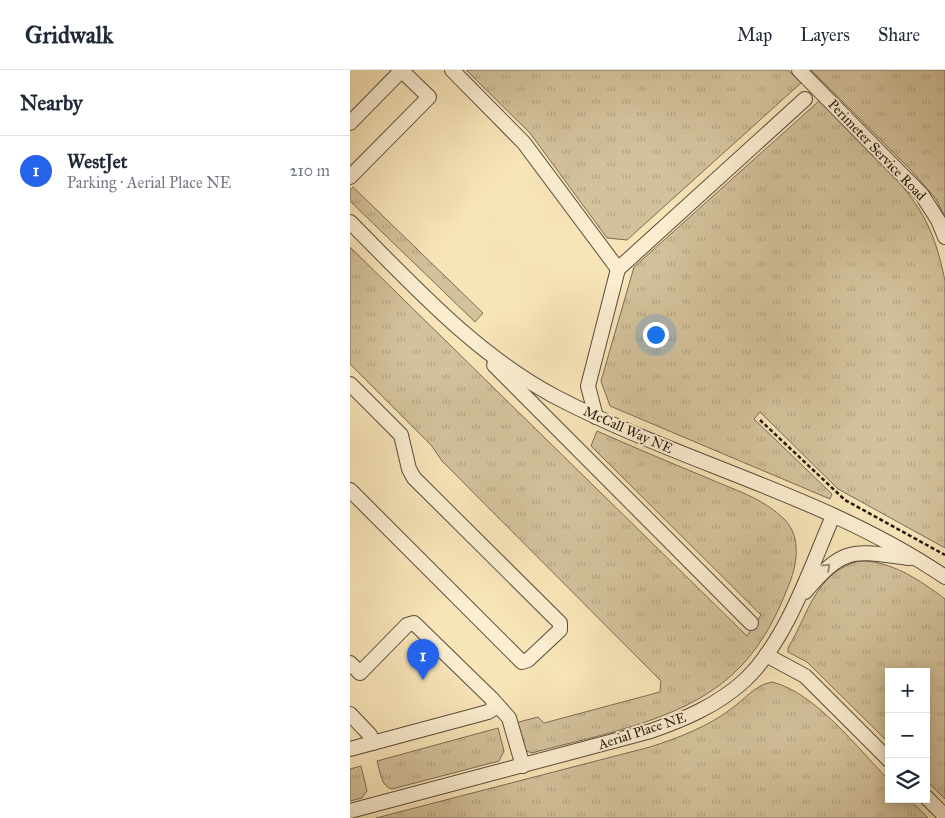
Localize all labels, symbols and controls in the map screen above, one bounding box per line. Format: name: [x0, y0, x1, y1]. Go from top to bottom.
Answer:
text: Gridwalk: [25, 20, 113, 50]
text: Map: [737, 24, 772, 46]
text: Layers: [800, 24, 850, 46]
text: Share: [878, 24, 920, 46]
text: Nearby: [20, 90, 83, 116]
street label: Perimeter Service Road: [824, 96, 930, 204]
text: WestJet: [67, 150, 127, 173]
text: 1: [33, 161, 39, 180]
text: 210 m: [290, 161, 330, 180]
text: Parking · Aerial Place NE: [67, 173, 231, 192]
your location: [643, 322, 669, 348]
street label: McCall Way NE: [581, 403, 675, 457]
one-way arrow: [821, 564, 830, 573]
pin: 1: [407, 639, 439, 680]
map controls: [885, 668, 930, 803]
button: +: [885, 668, 930, 713]
street label: Aerial Place NE: [595, 709, 688, 754]
button: −: [885, 713, 930, 758]
button: layers: [885, 758, 930, 803]

